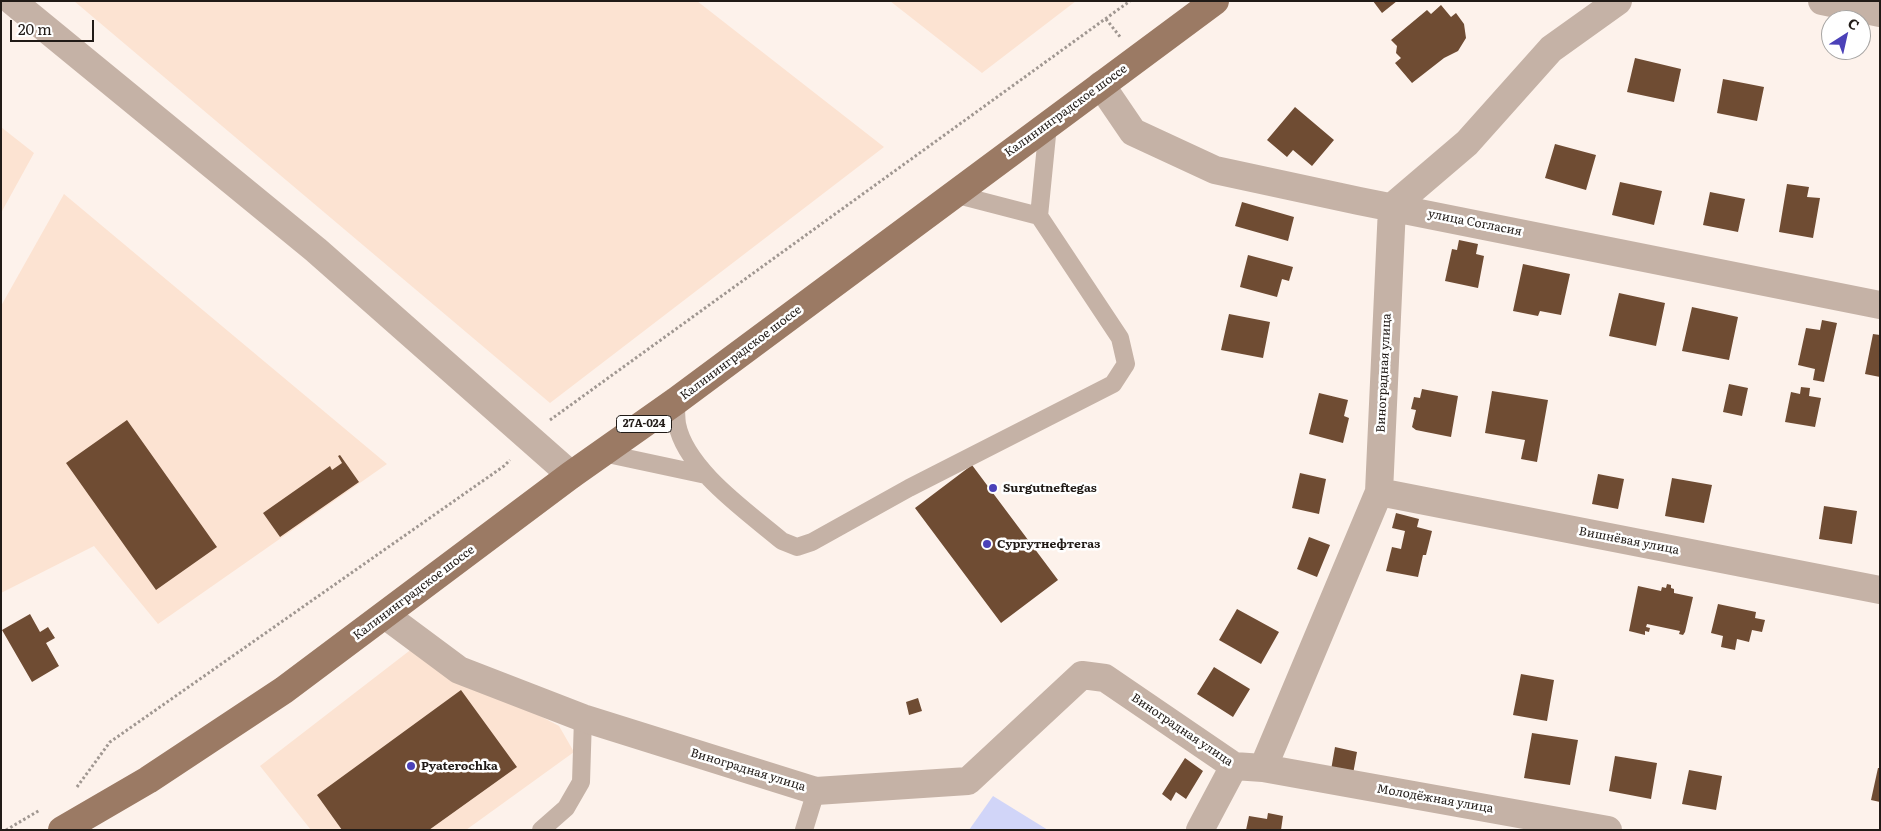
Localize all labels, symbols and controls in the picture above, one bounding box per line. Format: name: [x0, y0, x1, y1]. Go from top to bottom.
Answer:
scale bar: [12, 10, 96, 42]
north arrow: [1821, 10, 1871, 60]
text: С: [1844, 12, 1864, 35]
text: 20 m: [18, 17, 52, 40]
street label: Калининградское шоссе: [1002, 62, 1130, 160]
street label: улица Согласия: [1427, 207, 1523, 239]
street label: Калининградское шоссе: [678, 303, 804, 403]
street label: Виноградная улица: [1374, 313, 1394, 433]
road number: 27А-024: [616, 416, 672, 432]
place label: Surgutneftegas: [1003, 481, 1097, 495]
marker: Surgutneftegas: [987, 482, 999, 494]
street label: Вишнёвая улица: [1578, 524, 1680, 558]
place label: Сургутнефтегаз: [997, 537, 1100, 551]
marker: Сургутнефтегаз: [981, 538, 993, 550]
street label: Калининградское шоссе: [351, 543, 477, 643]
street label: Виноградная улица: [1128, 691, 1236, 769]
street label: Виноградная улица: [689, 746, 807, 794]
place label: Pyaterochka: [421, 759, 498, 773]
marker: Pyaterochka: [405, 760, 417, 772]
street label: Молодёжная улица: [1376, 782, 1494, 816]

